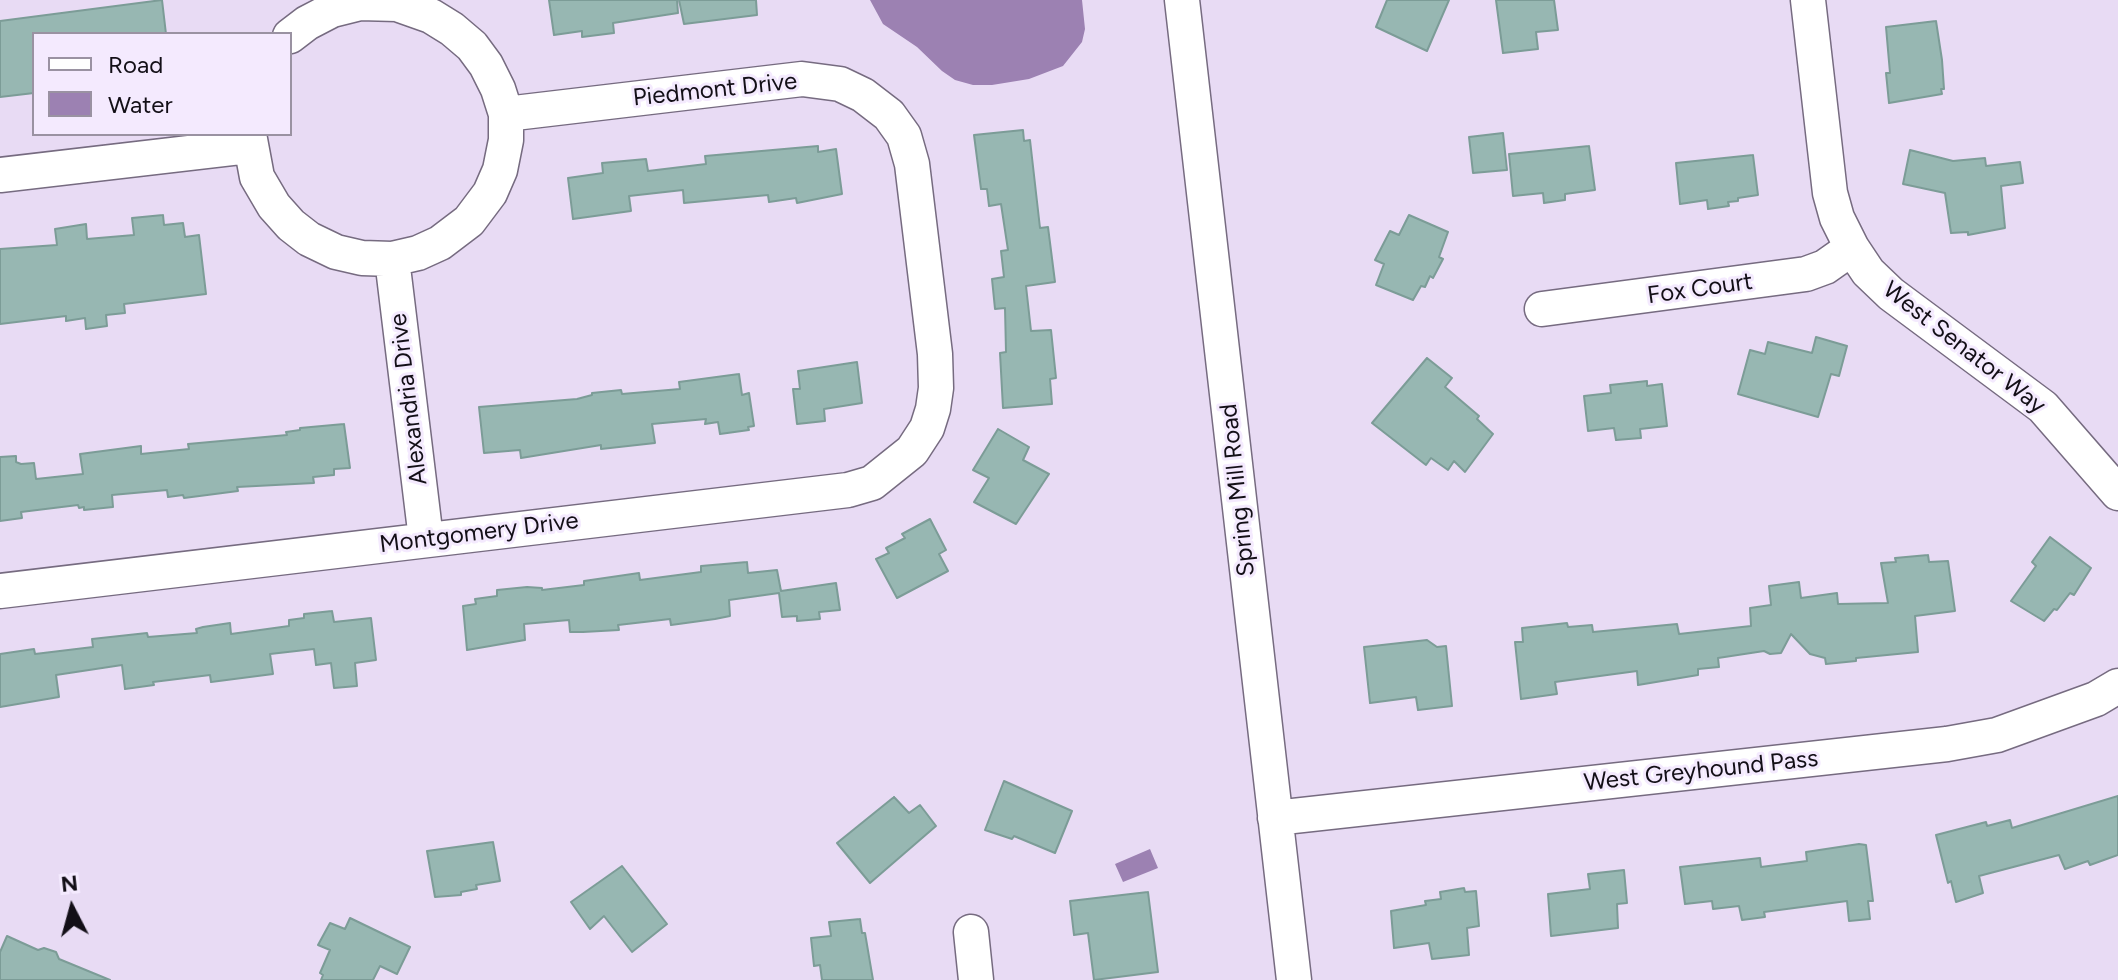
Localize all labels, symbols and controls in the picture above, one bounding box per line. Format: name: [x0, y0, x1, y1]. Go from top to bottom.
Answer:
legend: [32, 32, 292, 136]
text: Road: [108, 50, 163, 79]
street label: Piedmont Drive: [632, 67, 798, 113]
text: Water: [108, 90, 173, 119]
street label: Fox Court: [1646, 267, 1754, 311]
street label: West Senator Way: [1877, 276, 2051, 420]
street label: Alexandria Drive: [384, 311, 434, 487]
street label: Spring Mill Road: [1215, 402, 1261, 578]
street label: Montgomery Drive: [378, 507, 580, 559]
street label: West Greyhound Pass: [1582, 744, 1820, 798]
north arrow: [32, 868, 112, 948]
text: N: [60, 869, 79, 898]

